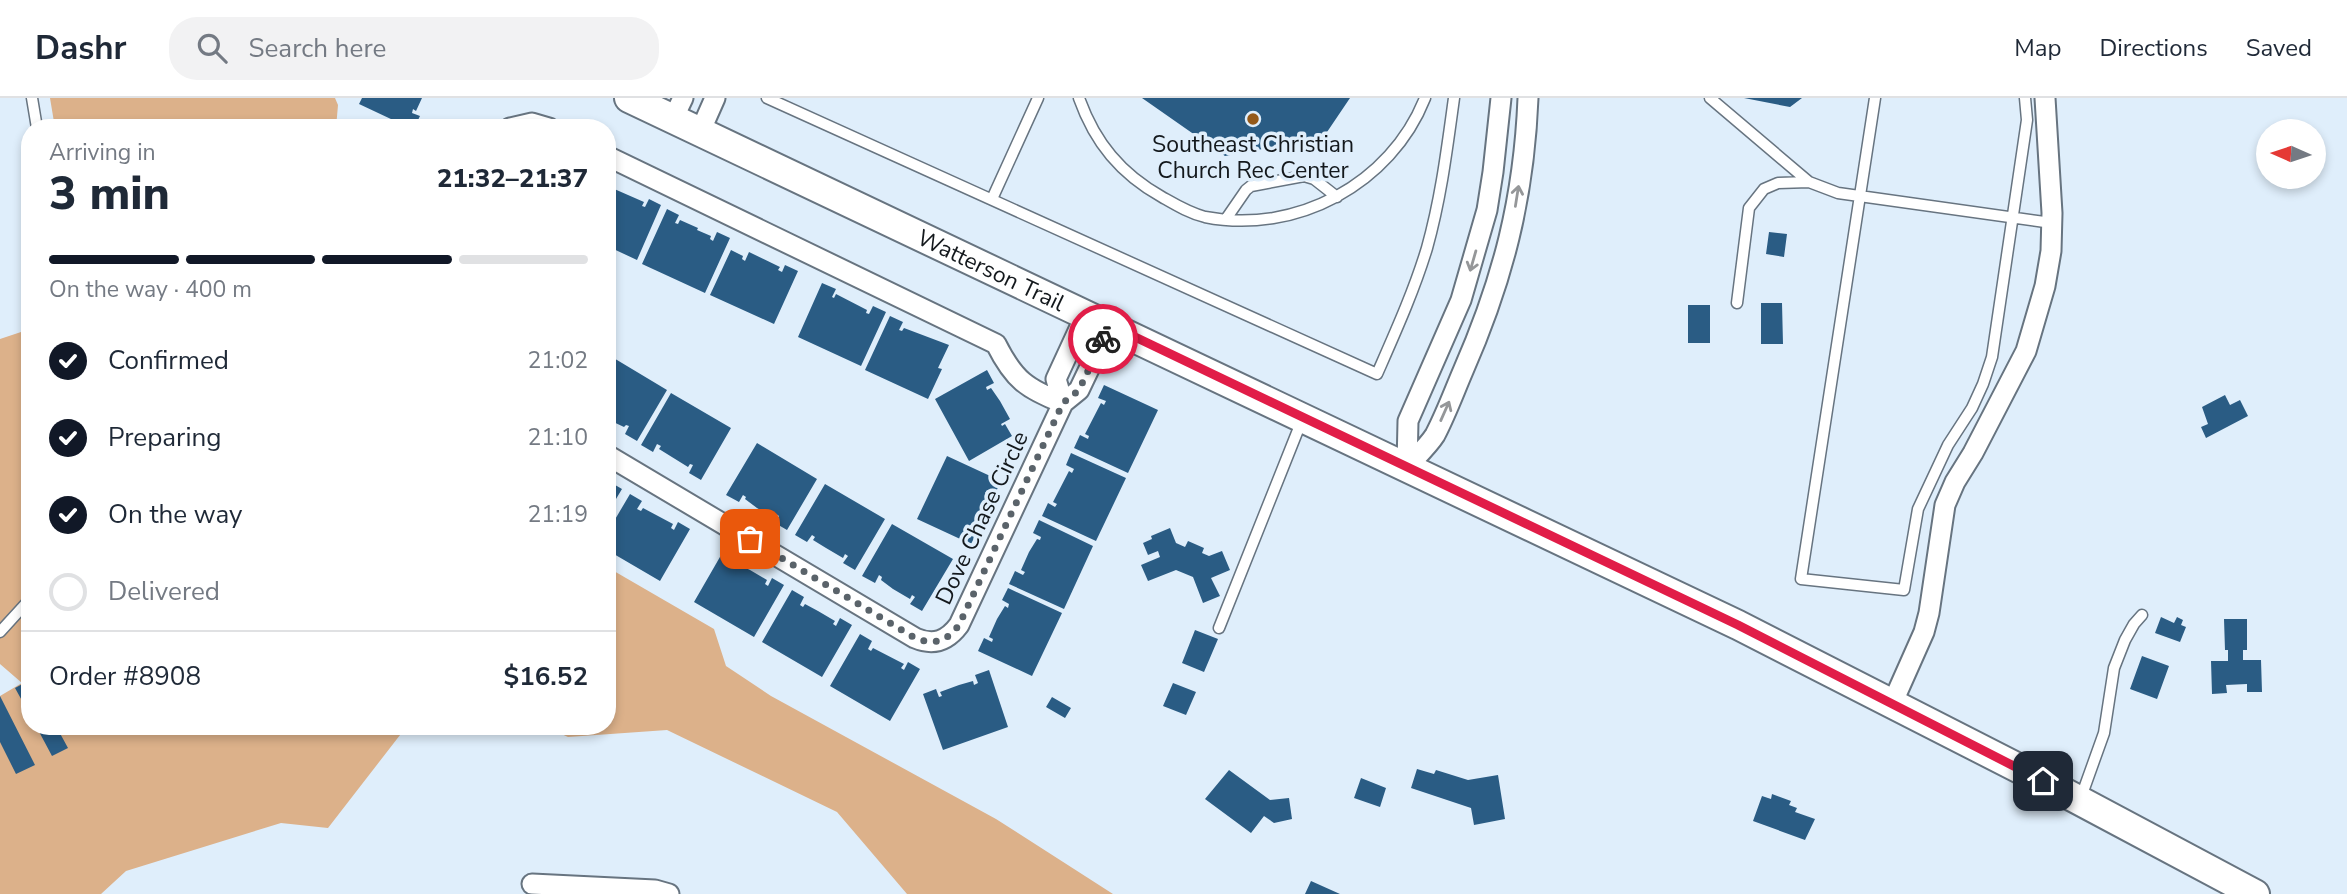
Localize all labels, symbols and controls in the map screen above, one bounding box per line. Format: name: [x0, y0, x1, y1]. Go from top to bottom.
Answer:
search box: [169, 17, 659, 80]
text: Dashr: [35, 26, 127, 71]
icon: search: [193, 29, 231, 67]
text: Search here: [249, 31, 386, 66]
text: Map: [2014, 32, 2061, 64]
text: Directions: [2099, 32, 2208, 64]
text: Saved: [2246, 32, 2312, 64]
marker: Southeast Christian Church Rec Center: [1245, 111, 1261, 127]
north arrow: [2256, 119, 2326, 189]
map controls: [2256, 119, 2326, 189]
place label: Southeast Christian Church Rec Center: [1152, 129, 1354, 186]
text: Arriving in: [49, 137, 156, 168]
text: 21:32–21:37: [437, 161, 588, 196]
text: 3 min: [49, 162, 170, 225]
one-way arrow: [1511, 186, 1524, 208]
street label: Watterson Trail: [912, 222, 1070, 318]
one-way arrow: [1465, 250, 1478, 272]
text: On the way · 400 m: [49, 274, 252, 305]
courier: [1068, 304, 1138, 374]
icon: bike: [1084, 320, 1122, 358]
icon: check: [49, 342, 87, 380]
text: Confirmed: [108, 343, 229, 378]
text: 21:02: [528, 345, 588, 376]
one-way arrow: [1439, 401, 1452, 422]
icon: check: [49, 419, 87, 457]
text: Preparing: [108, 420, 221, 455]
text: 21:10: [528, 422, 588, 453]
street label: Dove Chase Circle: [928, 426, 1036, 610]
icon: check: [49, 496, 87, 534]
text: On the way: [108, 497, 242, 532]
text: 21:19: [528, 499, 588, 530]
pin: [720, 509, 780, 569]
icon: bag: [731, 520, 769, 558]
text: Delivered: [108, 574, 220, 609]
text: Order #8908: [49, 659, 201, 694]
text: $16.52: [504, 659, 588, 694]
pin: [2013, 751, 2073, 811]
icon: home: [2024, 762, 2062, 800]

